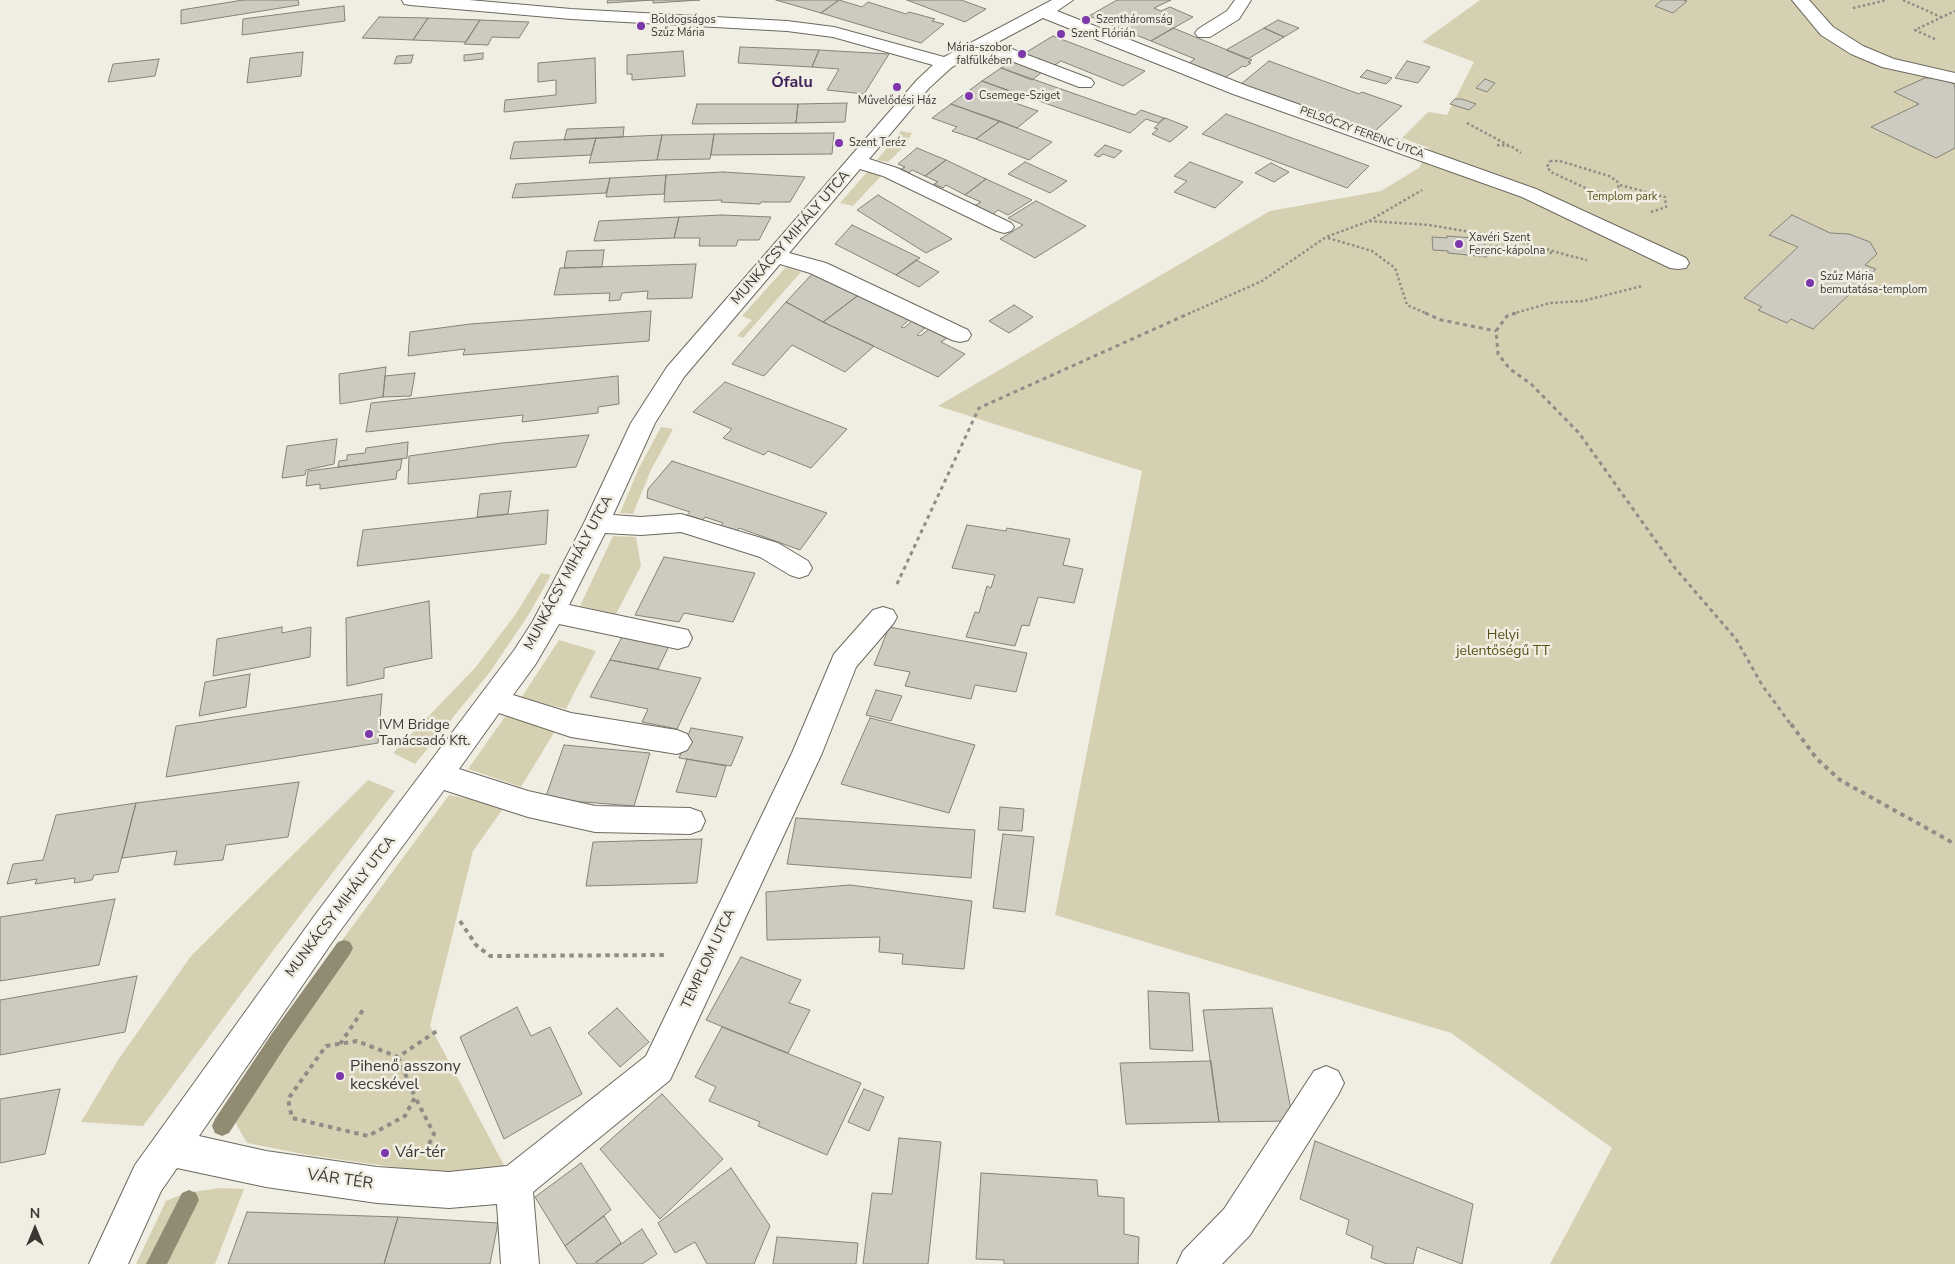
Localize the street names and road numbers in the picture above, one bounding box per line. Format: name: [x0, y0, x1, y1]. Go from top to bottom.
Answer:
street label: PELSŐCZY FERENC UTCA: [1298, 104, 1426, 162]
street label: MUNKÁCSY MIHÁLY UTCA: [728, 168, 854, 308]
street label: MUNKÁCSY MIHÁLY UTCA: [521, 493, 617, 653]
street label: MUNKÁCSY MIHÁLY UTCA: [282, 833, 400, 981]
street label: TEMPLOM UTCA: [679, 906, 739, 1012]
street label: VÁR TÉR: [306, 1166, 374, 1194]

